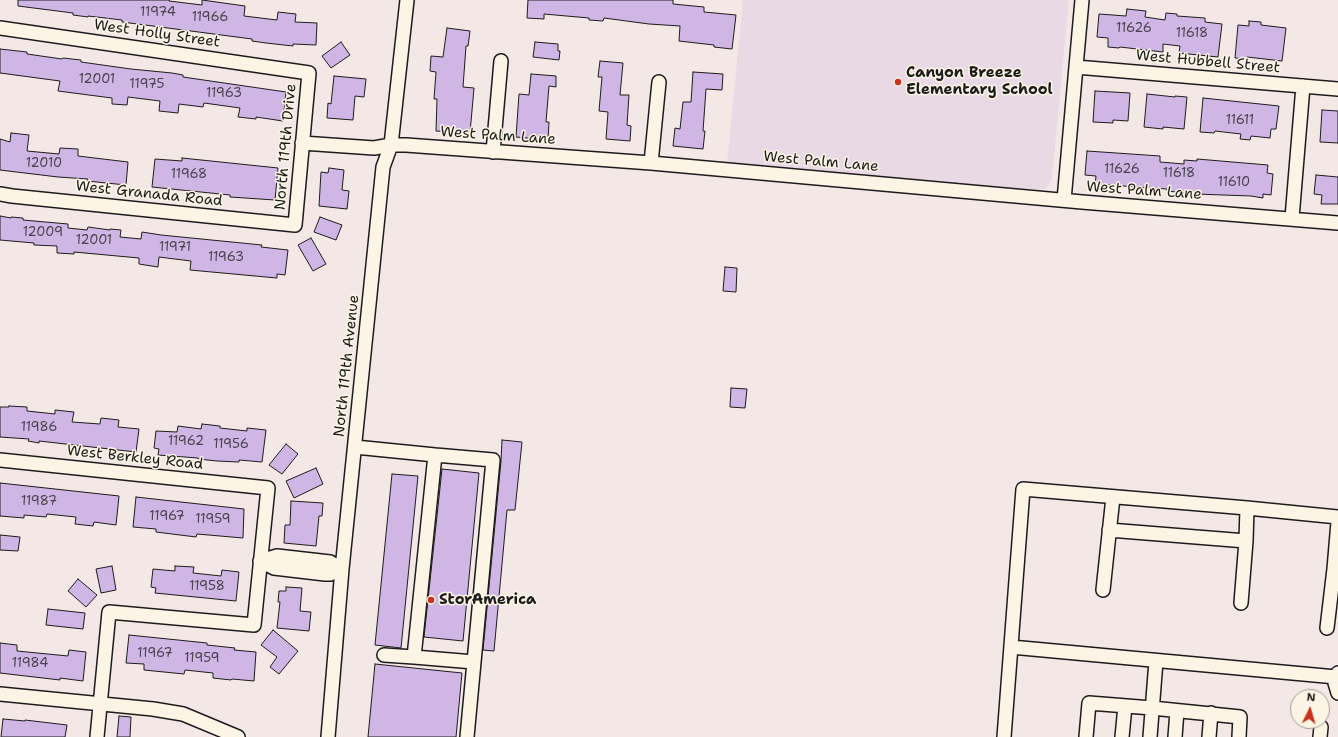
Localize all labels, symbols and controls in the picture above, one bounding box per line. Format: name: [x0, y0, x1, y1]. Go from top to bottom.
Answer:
house number: 11974: [140, 5, 176, 21]
house number: 11966: [192, 10, 228, 26]
street label: West Holly Street: [93, 16, 221, 52]
house number: 11626: [1116, 21, 1152, 37]
house number: 11618: [1176, 26, 1208, 42]
street label: West Hubbell Street: [1135, 47, 1281, 77]
place label: Canyon Breeze Elementary School: [906, 64, 1053, 99]
house number: 12001: [79, 72, 115, 88]
house number: 11975: [130, 77, 164, 93]
marker: Canyon Breeze Elementary School: [893, 77, 903, 87]
street label: North 119th Drive: [272, 83, 300, 211]
house number: 11963: [206, 86, 242, 102]
house number: 11611: [1226, 113, 1254, 129]
street label: West Palm Lane: [440, 123, 556, 149]
street label: West Palm Lane: [763, 148, 879, 176]
house number: 12010: [26, 156, 62, 172]
house number: 11626: [1104, 162, 1140, 178]
house number: 11618: [1163, 166, 1195, 182]
house number: 11968: [171, 167, 207, 183]
house number: 11610: [1218, 175, 1250, 191]
street label: West Granada Road: [75, 177, 223, 211]
street label: West Palm Lane: [1086, 178, 1202, 204]
house number: 12009: [23, 225, 63, 241]
house number: 12001: [76, 233, 112, 249]
house number: 11971: [159, 240, 191, 256]
house number: 11963: [208, 250, 244, 266]
street label: North 119th Avenue: [331, 294, 363, 438]
house number: 11986: [21, 420, 57, 436]
house number: 11962: [168, 434, 204, 450]
house number: 11956: [213, 437, 249, 453]
street label: West Berkley Road: [66, 442, 204, 474]
house number: 11987: [21, 494, 57, 510]
house number: 11967: [149, 509, 185, 525]
house number: 11959: [195, 512, 231, 528]
house number: 11958: [189, 579, 225, 595]
place label: StorAmerica: [439, 591, 536, 609]
marker: StorAmerica: [426, 595, 436, 605]
house number: 11967: [137, 646, 173, 662]
house number: 11959: [184, 651, 220, 667]
house number: 11984: [12, 656, 48, 672]
north arrow: [1290, 689, 1330, 729]
text: N: [1306, 690, 1316, 705]

